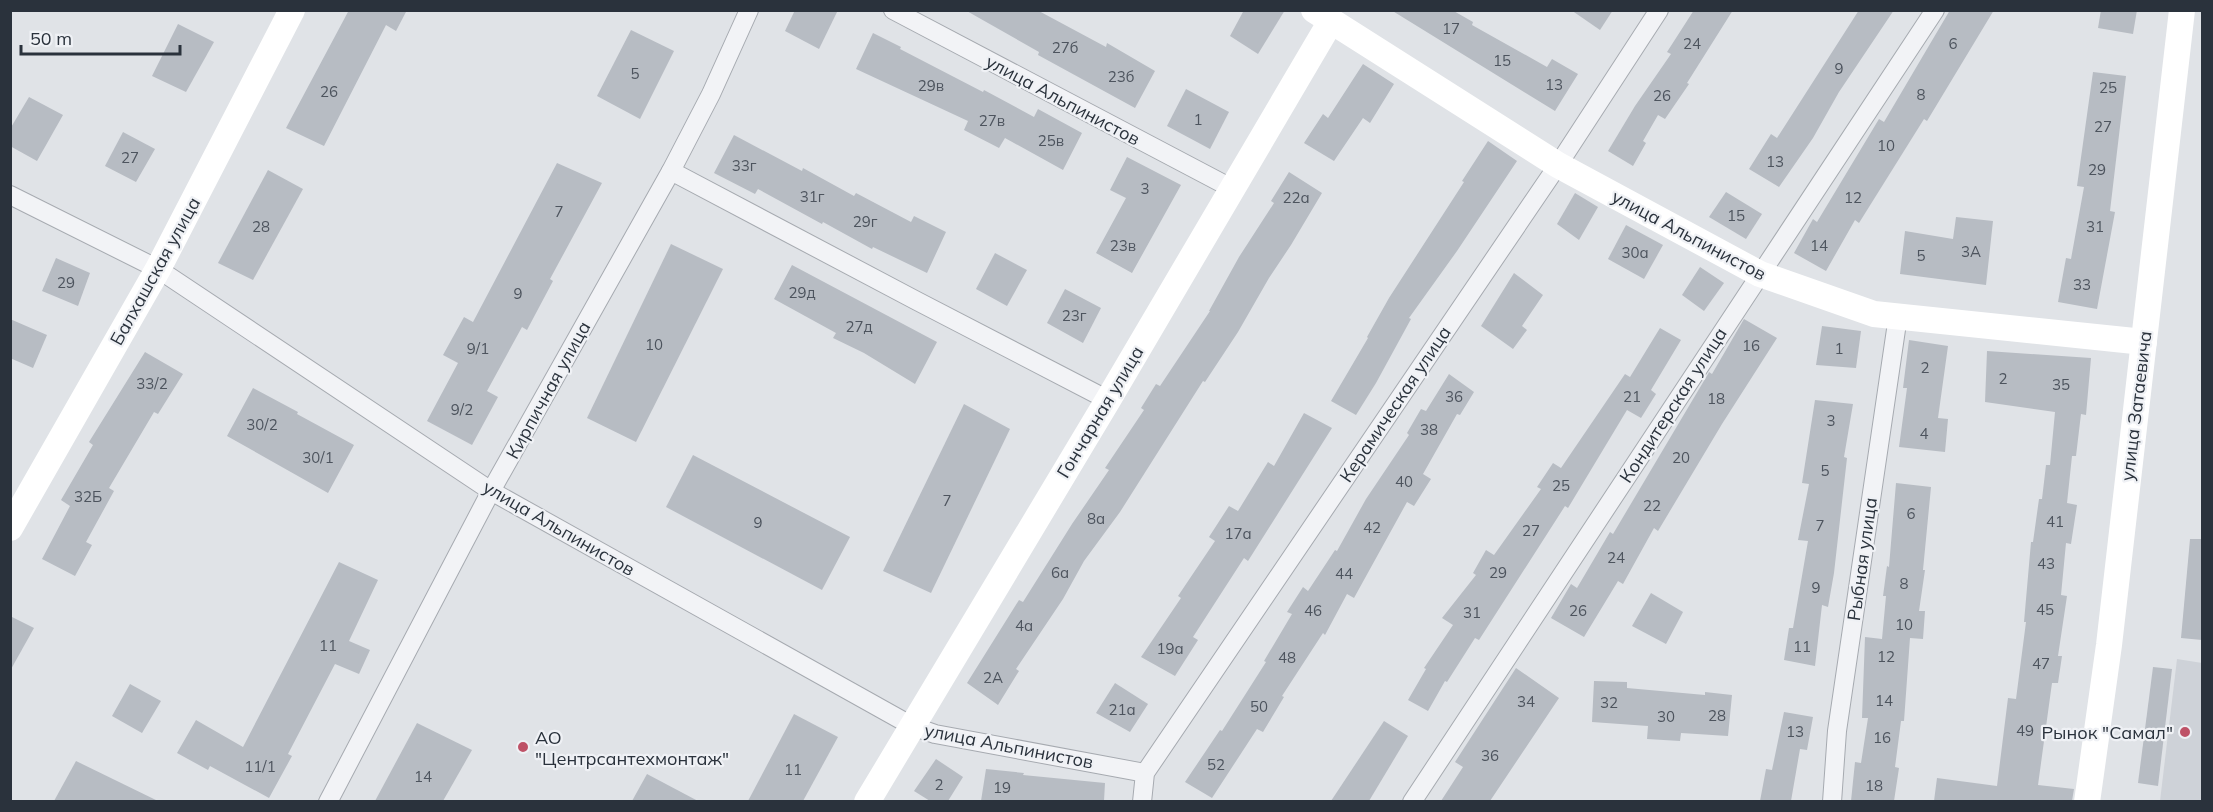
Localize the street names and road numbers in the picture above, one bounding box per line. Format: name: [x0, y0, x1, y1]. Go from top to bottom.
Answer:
street label: улица Альпинистов: [982, 50, 1144, 150]
street label: улица Альпинистов: [1608, 185, 1770, 285]
street label: Балхашская улица: [105, 193, 205, 349]
street label: Кирпичная улица: [501, 317, 595, 463]
street label: Керамическая улица: [1334, 322, 1456, 486]
street label: Кондитерская улица: [1614, 323, 1732, 487]
street label: улица Затаевича: [2115, 330, 2157, 482]
street label: Гончарная улица: [1052, 342, 1148, 482]
street label: улица Альпинистов: [479, 475, 639, 581]
street label: Рыбная улица: [1842, 496, 1882, 622]
street label: улица Альпинистов: [923, 718, 1095, 774]

